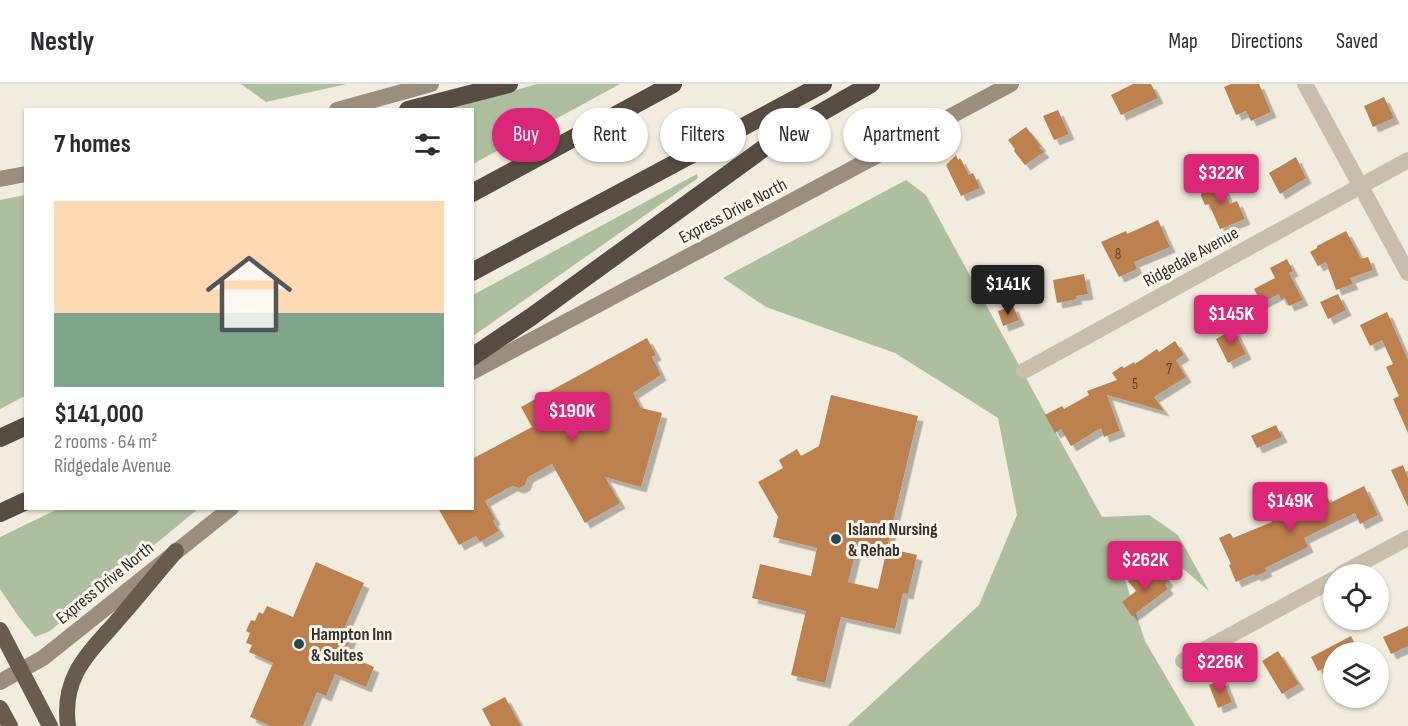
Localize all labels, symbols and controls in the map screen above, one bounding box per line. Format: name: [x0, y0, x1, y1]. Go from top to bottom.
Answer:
text: Nestly: [30, 25, 94, 58]
text: Map: [1168, 29, 1198, 54]
text: Directions: [1231, 29, 1303, 54]
text: Saved: [1336, 29, 1378, 54]
chip: Buy: [492, 108, 560, 162]
chip: Rent: [572, 108, 648, 162]
chip: Filters: [660, 108, 746, 162]
chip: New: [758, 108, 831, 162]
chip: Apartment: [843, 108, 961, 162]
icon: filters: [411, 128, 444, 161]
text: 7 homes: [54, 129, 131, 160]
pin: $322K: [1179, 154, 1263, 205]
text: $322K: [1198, 161, 1244, 185]
street label: Express Drive North: [676, 174, 790, 248]
street label: Ridgedale Avenue: [1140, 222, 1242, 292]
icon: home: [195, 240, 303, 348]
house number: 8: [1115, 245, 1121, 264]
pin: $141K: [966, 265, 1050, 316]
text: $141K: [985, 272, 1031, 296]
pin: $145K: [1189, 295, 1273, 346]
text: $145K: [1208, 302, 1254, 326]
house number: 7: [1166, 360, 1172, 379]
house number: 5: [1132, 375, 1138, 394]
pin: $190K: [530, 392, 614, 443]
text: $141,000: [54, 399, 144, 430]
text: $190K: [549, 399, 595, 423]
text: 2 rooms · 64 m²: [54, 430, 158, 454]
text: Ridgedale Avenue: [54, 454, 171, 478]
pin: $149K: [1248, 482, 1332, 533]
text: $149K: [1267, 489, 1313, 513]
place label: Island Nursing & Rehab: [848, 519, 938, 561]
marker: Island Nursing & Rehab: [829, 532, 843, 546]
street label: Express Drive North: [52, 537, 158, 629]
pin: $262K: [1103, 541, 1187, 592]
text: $262K: [1121, 548, 1169, 572]
map controls: [1323, 564, 1389, 708]
button: locate: [1323, 564, 1389, 630]
place label: Hampton Inn & Suites: [311, 624, 392, 666]
marker: Hampton Inn & Suites: [292, 637, 306, 651]
button: layers: [1323, 642, 1389, 708]
pin: $226K: [1178, 643, 1262, 694]
text: $226K: [1196, 650, 1244, 674]

